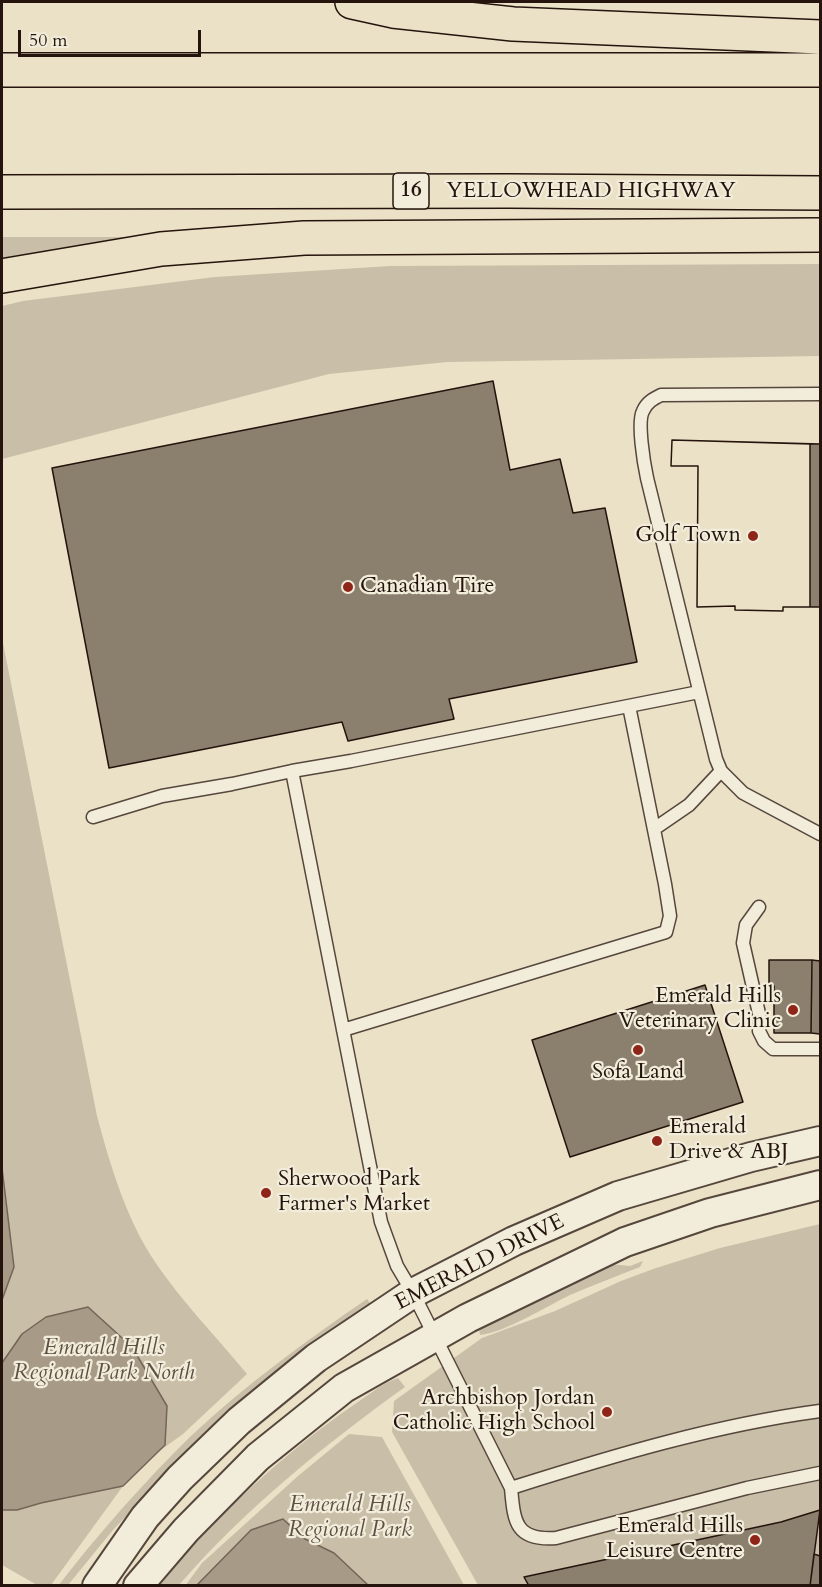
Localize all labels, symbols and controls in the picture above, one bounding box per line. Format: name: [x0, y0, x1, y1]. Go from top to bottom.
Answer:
scale bar: [21, 18, 204, 56]
text: 50 m: [29, 28, 68, 53]
road number: 16: [393, 173, 429, 209]
street label: YELLOWHEAD HIGHWAY: [446, 179, 736, 205]
place label: Golf Town: [635, 523, 741, 549]
marker: Golf Town: [746, 529, 760, 543]
place label: Canadian Tire: [360, 574, 494, 600]
marker: Canadian Tire: [341, 580, 355, 594]
place label: Emerald Hills Veterinary Clinic: [619, 984, 781, 1036]
marker: Emerald Hills Veterinary Clinic: [786, 1003, 800, 1017]
marker: Sofa Land: [631, 1043, 645, 1057]
place label: Sofa Land: [592, 1060, 684, 1086]
place label: Emerald Drive & ABJ: [669, 1115, 788, 1166]
marker: Emerald Drive & ABJ: [650, 1134, 664, 1148]
place label: Sherwood Park Farmer's Market: [278, 1167, 430, 1218]
marker: Sherwood Park Farmer's Market: [259, 1186, 273, 1200]
street label: EMERALD DRIVE: [391, 1209, 569, 1317]
park label: Emerald Hills Regional Park North: [13, 1336, 195, 1388]
place label: Archbishop Jordan Catholic High School: [393, 1386, 595, 1438]
marker: Archbishop Jordan Catholic High School: [600, 1405, 614, 1419]
park label: Emerald Hills Regional Park: [288, 1493, 412, 1544]
place label: Emerald Hills Leisure Centre: [606, 1514, 743, 1566]
marker: Emerald Hills Leisure Centre: [748, 1533, 762, 1547]

